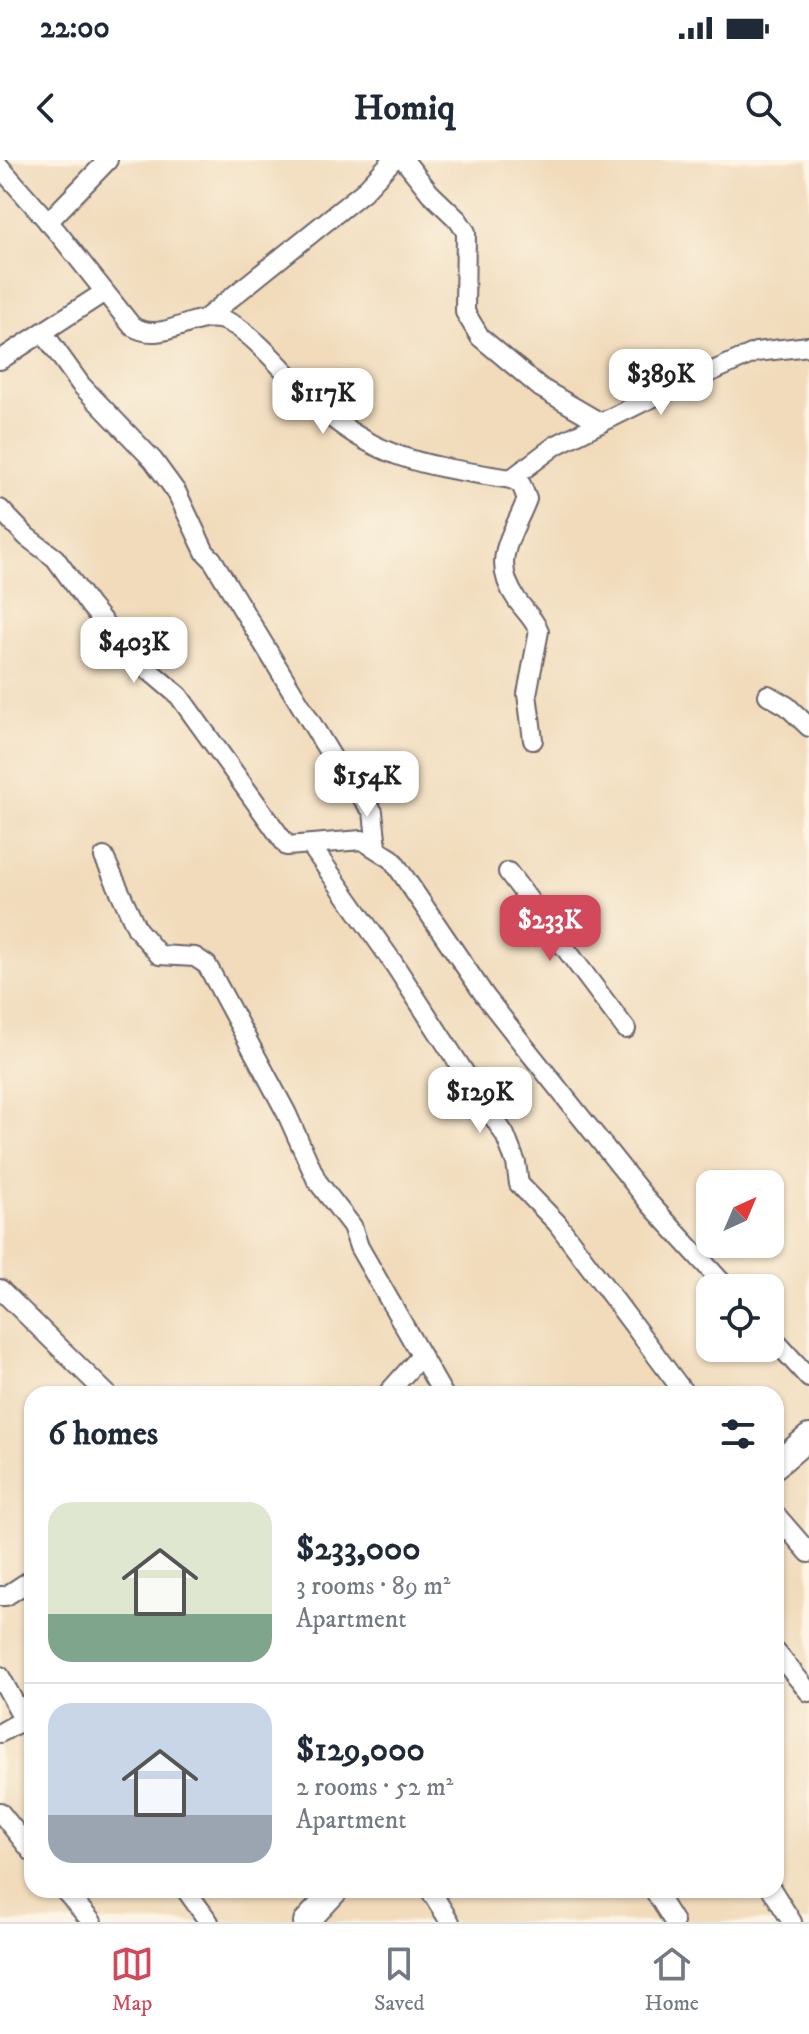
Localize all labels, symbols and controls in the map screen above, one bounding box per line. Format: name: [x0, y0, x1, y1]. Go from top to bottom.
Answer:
text: 22:00: [40, 10, 110, 47]
icon: back: [24, 86, 68, 130]
text: Homiq: [354, 86, 455, 131]
icon: search: [741, 86, 785, 130]
pin: $389K: [605, 349, 717, 417]
text: $389K: [627, 358, 695, 391]
pin: $117K: [267, 368, 379, 436]
text: $117K: [290, 377, 356, 410]
pin: $403K: [78, 617, 190, 685]
text: $403K: [98, 626, 170, 659]
pin: $154K: [311, 751, 423, 819]
text: $154K: [333, 760, 401, 793]
pin: $233K: [494, 895, 606, 963]
text: $233K: [518, 904, 582, 937]
pin: $129K: [424, 1067, 536, 1135]
text: $129K: [446, 1076, 514, 1109]
north arrow: [696, 1170, 784, 1258]
map controls: [696, 1170, 784, 1362]
button: locate: [696, 1274, 784, 1362]
icon: filters: [716, 1412, 760, 1456]
text: 6 homes: [48, 1413, 158, 1455]
text: $233,000: [296, 1528, 421, 1570]
icon: home: [112, 1534, 208, 1630]
text: 3 rooms · 89 m²: [296, 1570, 451, 1603]
text: Apartment: [296, 1603, 407, 1636]
text: $129,000: [296, 1729, 425, 1771]
icon: home: [112, 1735, 208, 1831]
text: 2 rooms · 52 m²: [296, 1771, 453, 1804]
text: Apartment: [296, 1804, 407, 1837]
tab: Map: [110, 1942, 154, 2017]
tab: Saved: [374, 1942, 425, 2017]
tab: Home: [645, 1942, 699, 2017]

